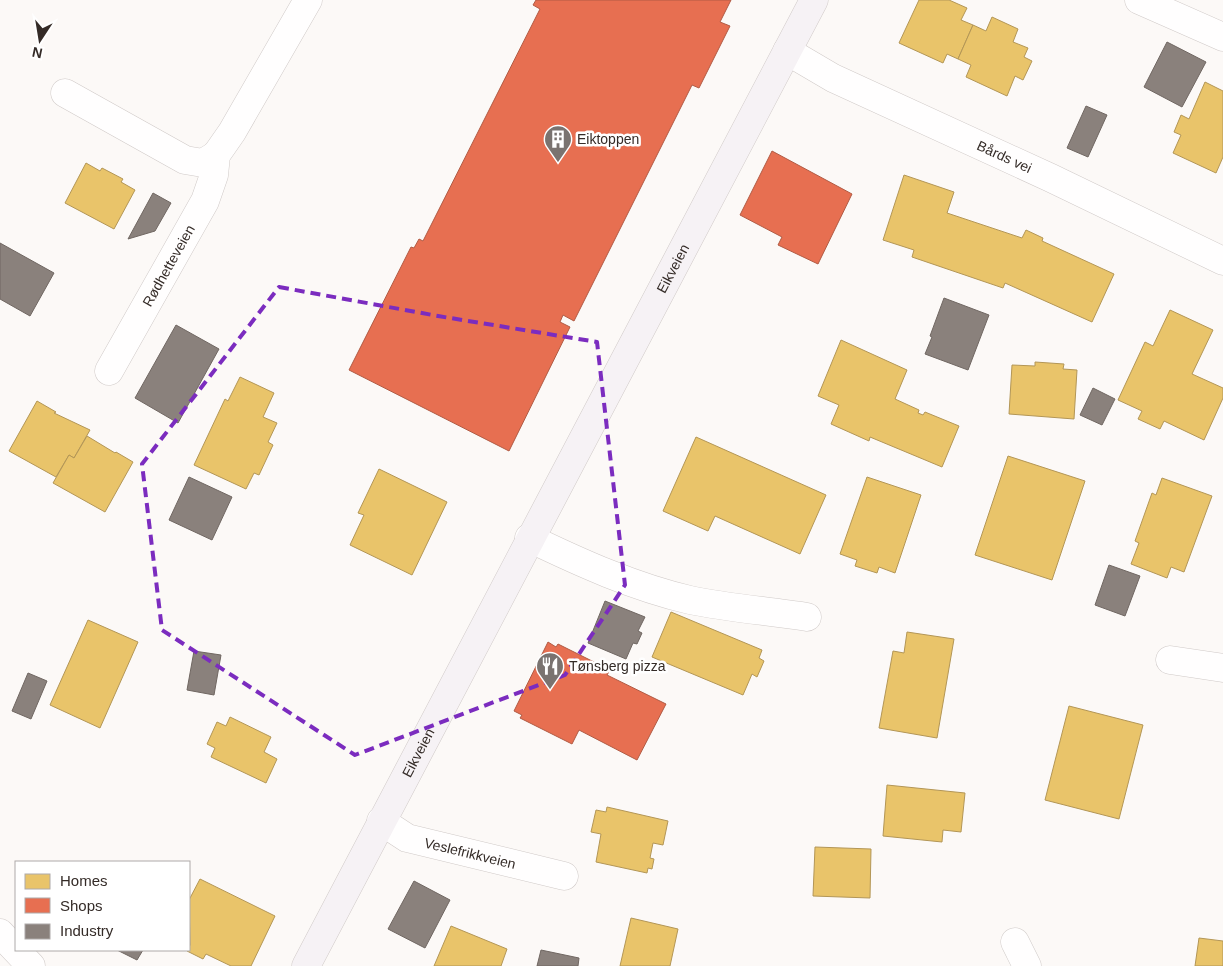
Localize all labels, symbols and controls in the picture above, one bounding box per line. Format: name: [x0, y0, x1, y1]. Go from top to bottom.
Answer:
north arrow: [15, 15, 65, 65]
text: N: [31, 44, 44, 62]
building icon: Eiktoppen: [543, 124, 573, 163]
place label: Eiktoppen: [577, 131, 639, 147]
street label: Bårds vei: [975, 137, 1034, 176]
street label: Rødhetteveien: [139, 222, 198, 309]
street label: Eikveien: [653, 241, 692, 296]
restaurant icon: Tønsberg pizza: [535, 651, 565, 690]
place label: Tønsberg pizza: [569, 658, 666, 674]
street label: Eikveien: [399, 726, 438, 780]
street label: Veslefrikkveien: [423, 835, 517, 872]
legend: [15, 861, 190, 951]
text: Homes: [60, 872, 108, 889]
text: Shops: [60, 897, 103, 914]
text: Industry: [60, 922, 114, 939]

